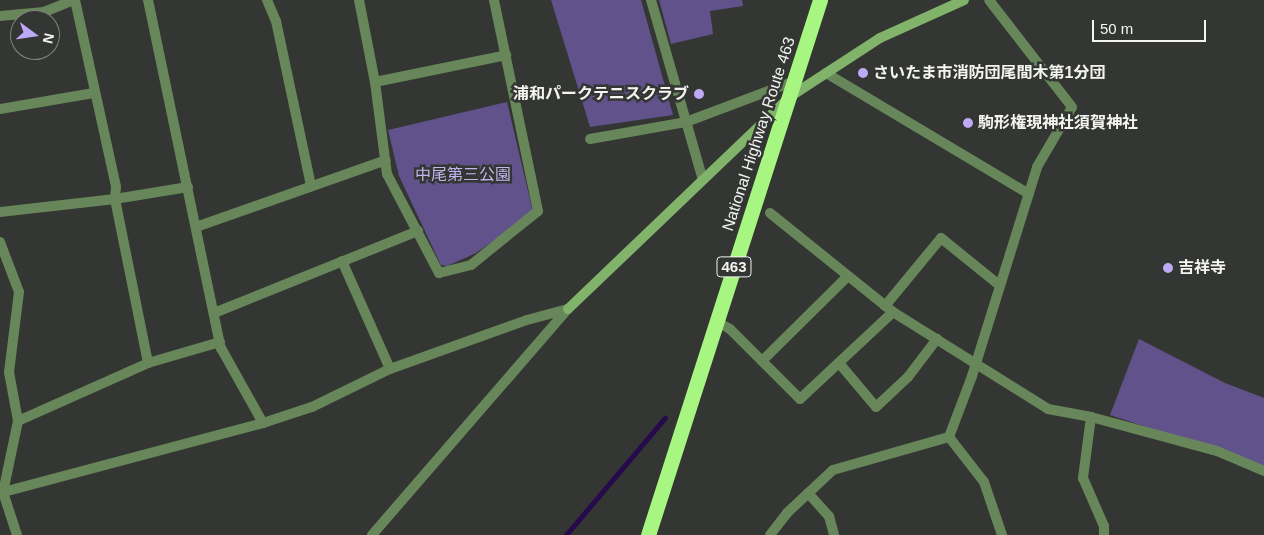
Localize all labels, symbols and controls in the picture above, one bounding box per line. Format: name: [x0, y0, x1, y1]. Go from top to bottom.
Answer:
north arrow: [10, 10, 60, 60]
scale bar: [1094, 10, 1208, 42]
text: 50 m: [1100, 20, 1133, 37]
text: N: [40, 32, 58, 45]
street label: National Highway Route 463: [719, 35, 799, 233]
place label: さいたま市消防団尾間木第1分団: [873, 63, 1106, 83]
marker: さいたま市消防団尾間木第1分団: [857, 67, 869, 79]
place label: 浦和パークテニスクラブ: [513, 84, 689, 104]
marker: 浦和パークテニスクラブ: [693, 88, 705, 100]
place label: 駒形権現神社須賀神社: [978, 113, 1138, 133]
marker: 駒形権現神社須賀神社: [962, 117, 974, 129]
park label: 中尾第三公園: [415, 165, 511, 185]
road number: 463: [715, 254, 753, 280]
place label: 吉祥寺: [1178, 258, 1226, 278]
marker: 吉祥寺: [1162, 262, 1174, 274]

